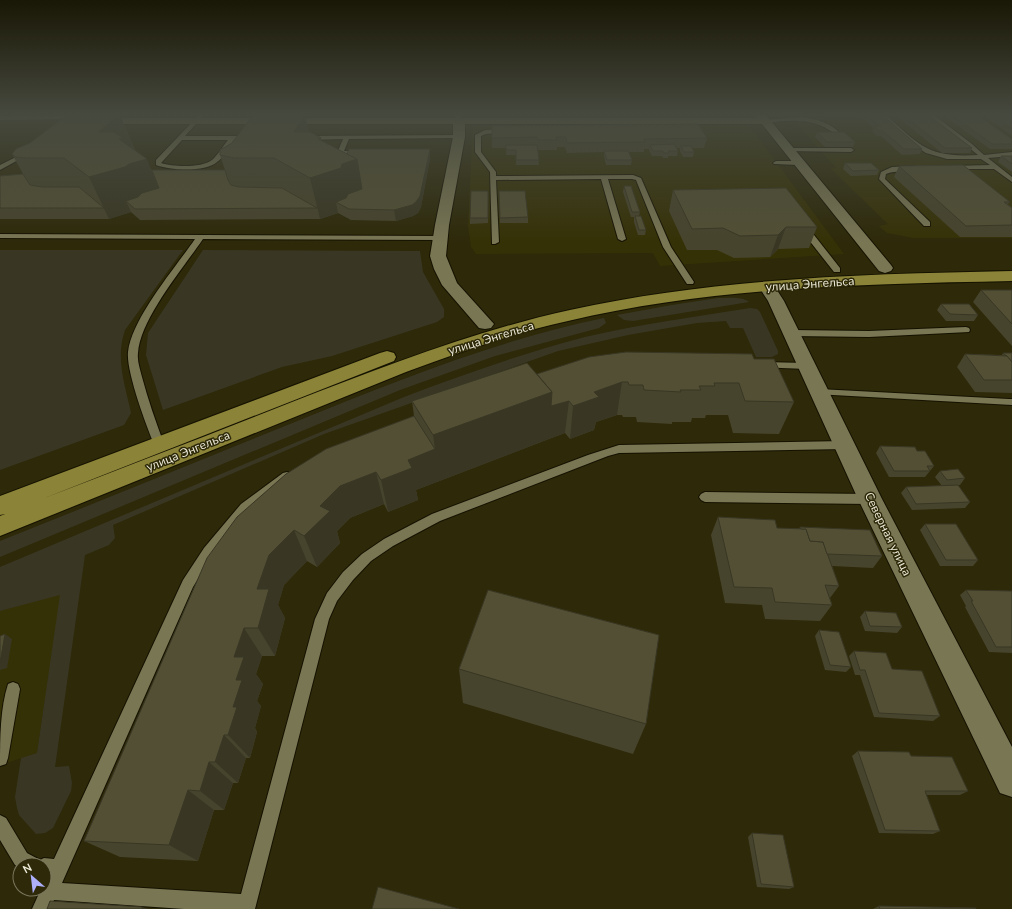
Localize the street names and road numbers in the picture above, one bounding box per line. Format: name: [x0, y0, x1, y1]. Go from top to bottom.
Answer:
street label: улица Энгельса: [765, 273, 855, 295]
street label: улица Энгельса: [446, 317, 536, 359]
street label: улица Энгельса: [144, 427, 232, 475]
street label: Северная улица: [861, 490, 915, 578]

